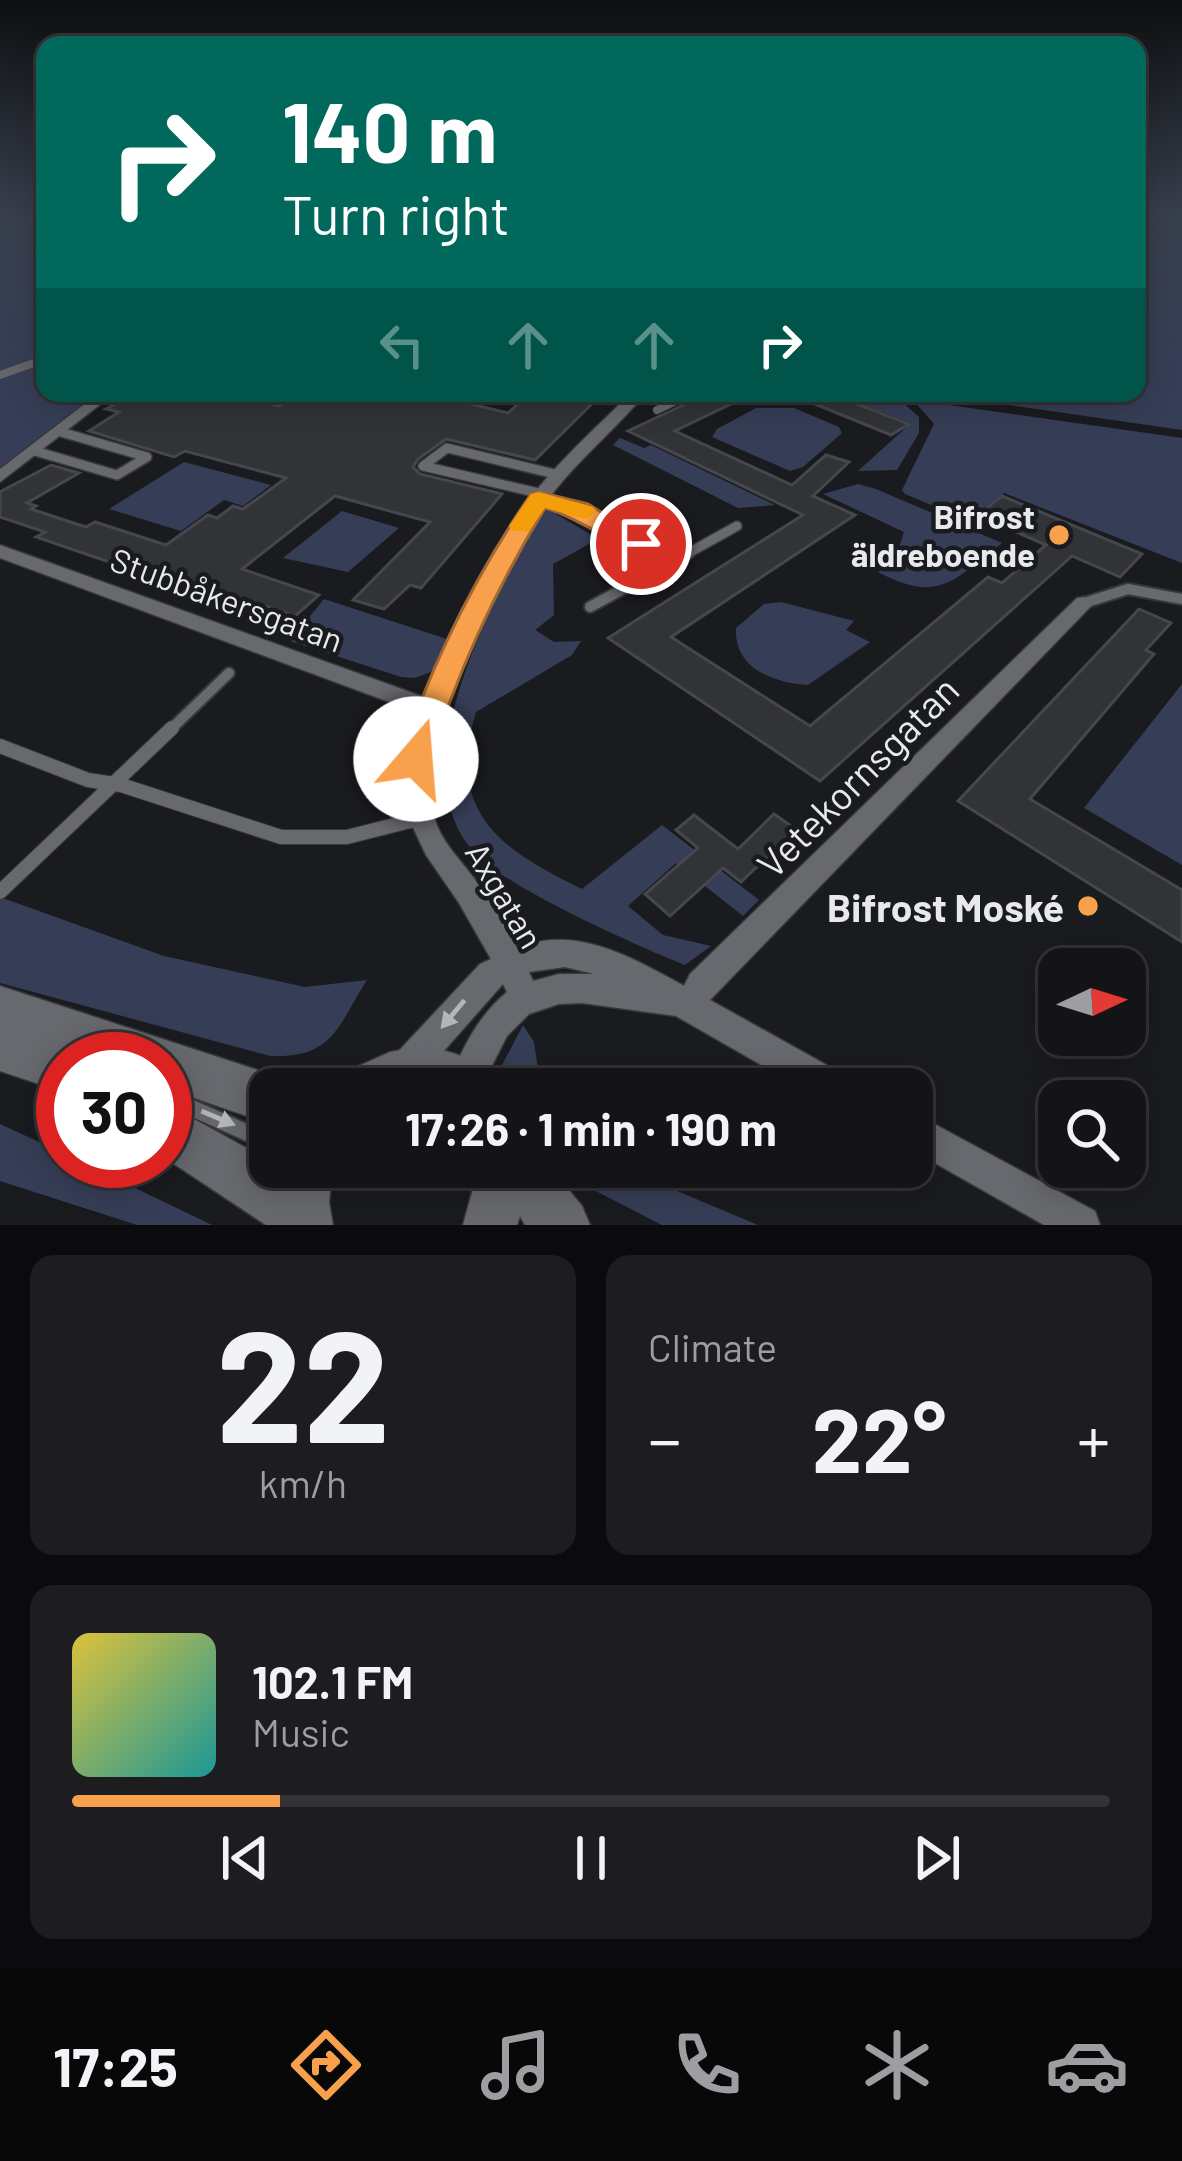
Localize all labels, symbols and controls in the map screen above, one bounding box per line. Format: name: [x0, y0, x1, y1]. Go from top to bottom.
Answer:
text: 140 m: [282, 79, 497, 180]
icon: right: [84, 84, 240, 240]
text: Turn right: [282, 181, 510, 246]
icon: left: [369, 312, 435, 378]
icon: ahead: [495, 312, 561, 378]
icon: ahead: [621, 312, 687, 378]
icon: right: [747, 312, 813, 378]
pin: [590, 493, 692, 595]
place label: Bifrost äldreboende: [851, 496, 1035, 574]
icon: arrive: [608, 511, 674, 577]
marker: Bifrost äldreboende: [1046, 522, 1072, 548]
street label: Stubbåkersgatan: [105, 538, 349, 660]
street label: Vetekornsgatan: [746, 665, 968, 887]
position arrow: [353, 696, 479, 822]
street label: Axgatan: [458, 835, 552, 955]
place label: Bifrost Moské: [827, 883, 1064, 930]
marker: Bifrost Moské: [1075, 893, 1101, 919]
north arrow: [1038, 948, 1146, 1056]
map controls: [1038, 948, 1146, 1188]
one-way arrow: [441, 999, 467, 1029]
speed limit sign: 30: [36, 1032, 192, 1188]
button: search: [1038, 1080, 1146, 1188]
text: 17:26 · 1 min · 190 m: [405, 1101, 777, 1155]
one-way arrow: [201, 1109, 237, 1128]
text: 22: [216, 1287, 390, 1474]
text: Climate: [648, 1323, 777, 1370]
text: 22°: [812, 1383, 946, 1491]
text: −: [648, 1398, 681, 1477]
text: +: [1077, 1398, 1110, 1477]
text: km/h: [259, 1459, 347, 1506]
text: 102.1 FM: [252, 1654, 413, 1708]
text: Music: [252, 1708, 350, 1755]
icon: previous: [212, 1825, 278, 1891]
icon: pause: [558, 1825, 624, 1891]
icon: next: [904, 1825, 970, 1891]
icon: directions: [284, 2023, 368, 2107]
icon: music: [474, 2023, 558, 2107]
icon: phone: [665, 2023, 749, 2107]
icon: climate: [855, 2023, 939, 2107]
icon: car: [1045, 2023, 1129, 2107]
text: 17:25: [53, 2033, 178, 2098]

